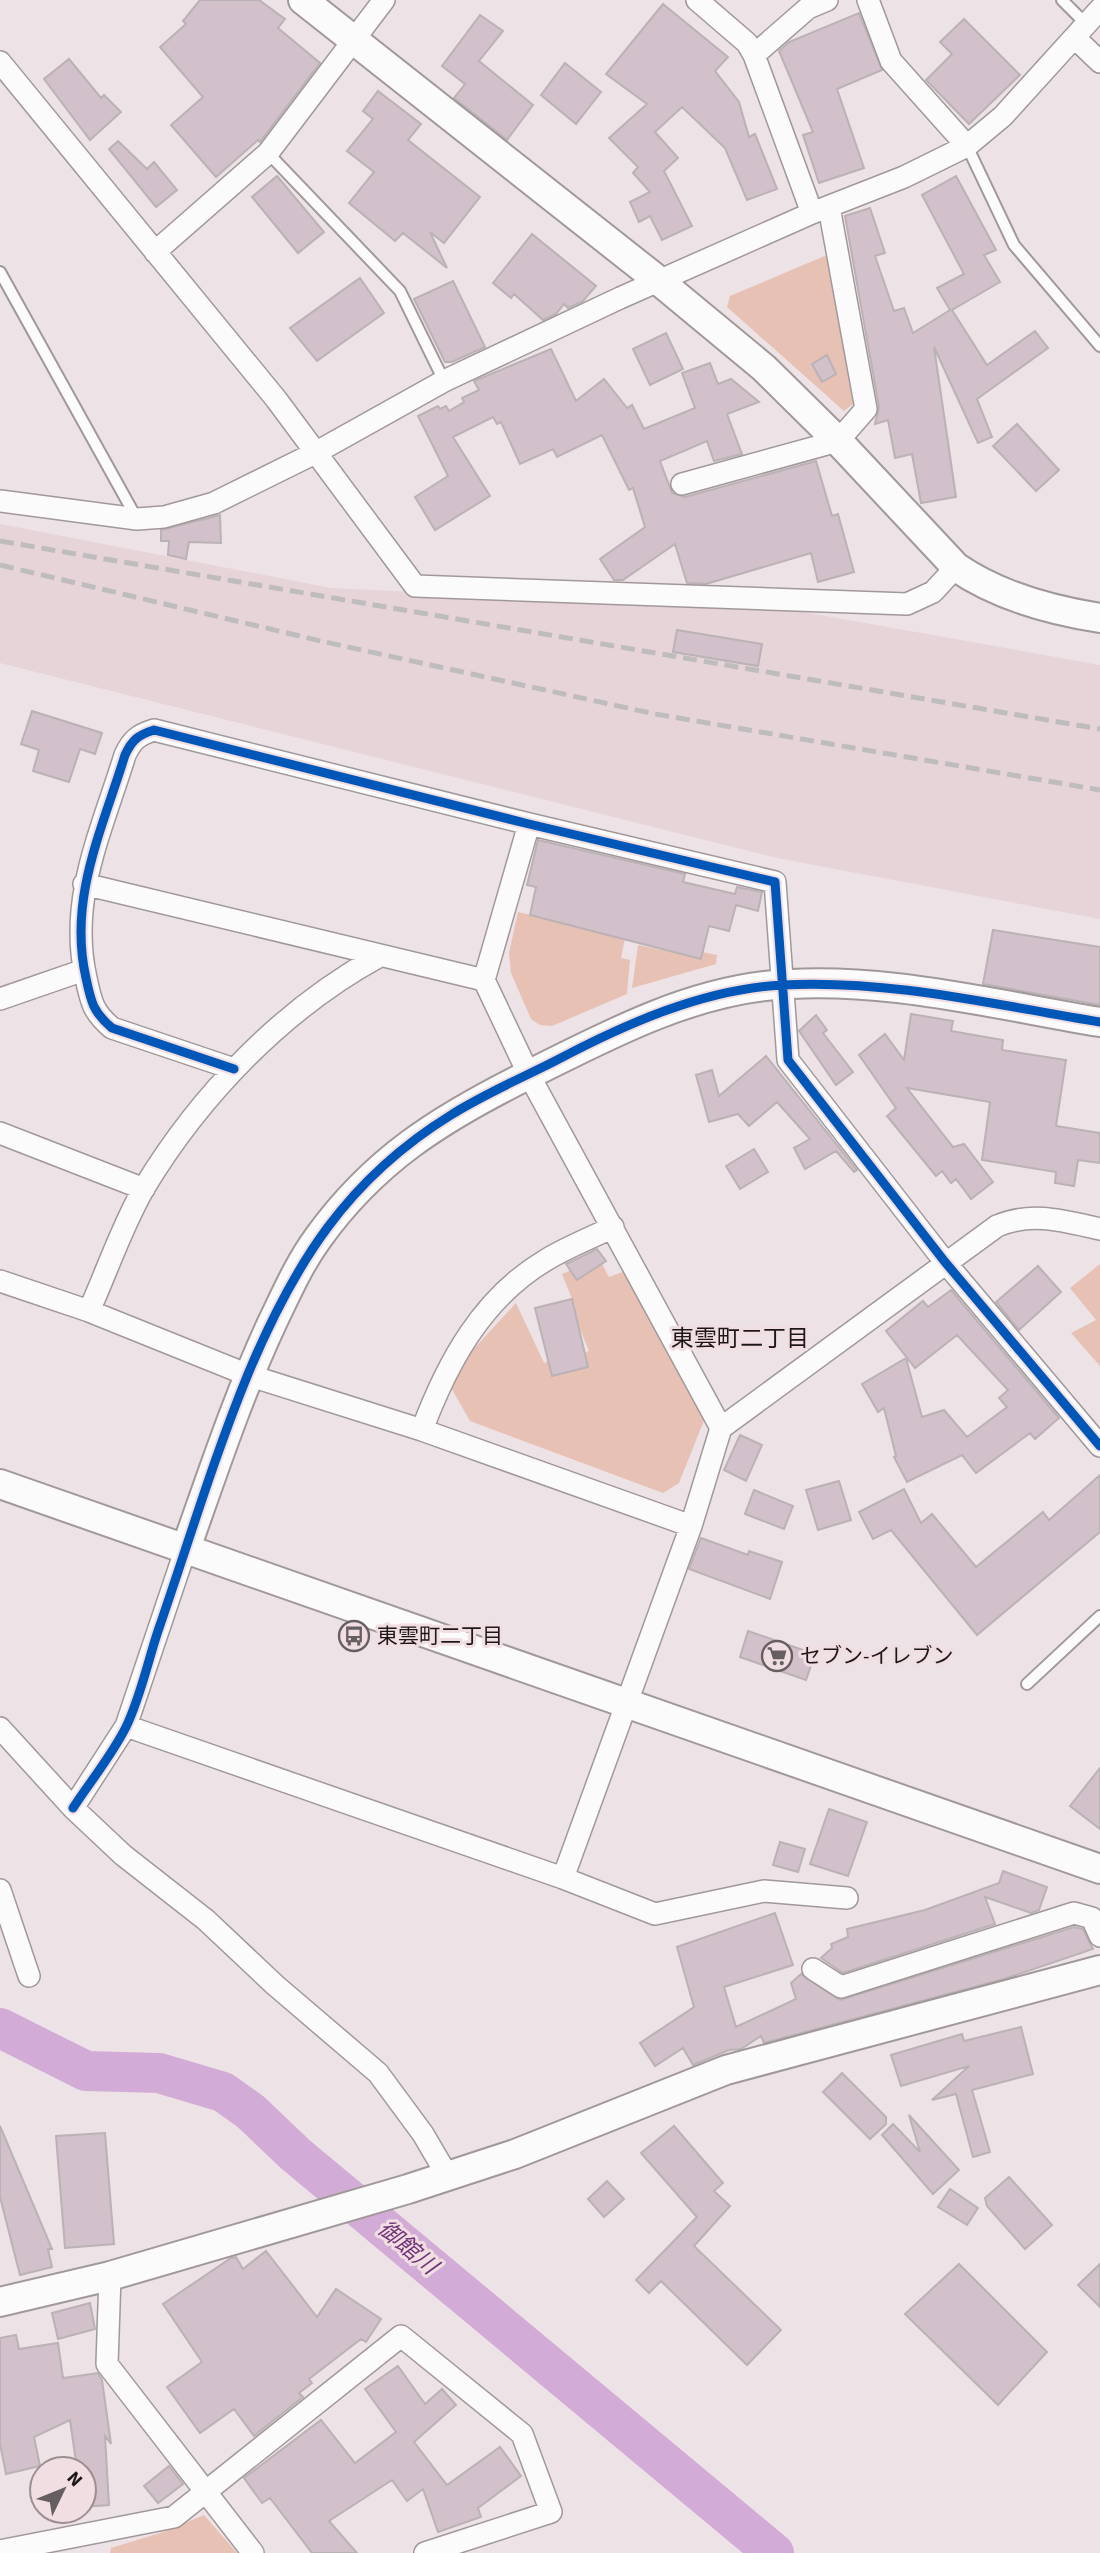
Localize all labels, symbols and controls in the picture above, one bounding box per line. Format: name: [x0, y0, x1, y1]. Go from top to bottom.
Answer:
district label: 東雲町二丁目: [671, 1322, 809, 1355]
bus stop icon: 東雲町二丁目: [337, 1619, 371, 1653]
place label: 東雲町二丁目: [377, 1621, 503, 1651]
supermarket icon: セブン-イレブン: [760, 1639, 794, 1673]
place label: セブン-イレブン: [800, 1641, 954, 1671]
water label: 御館川: [371, 2213, 447, 2284]
north arrow: [28, 2455, 98, 2525]
text: N: [60, 2466, 89, 2493]

